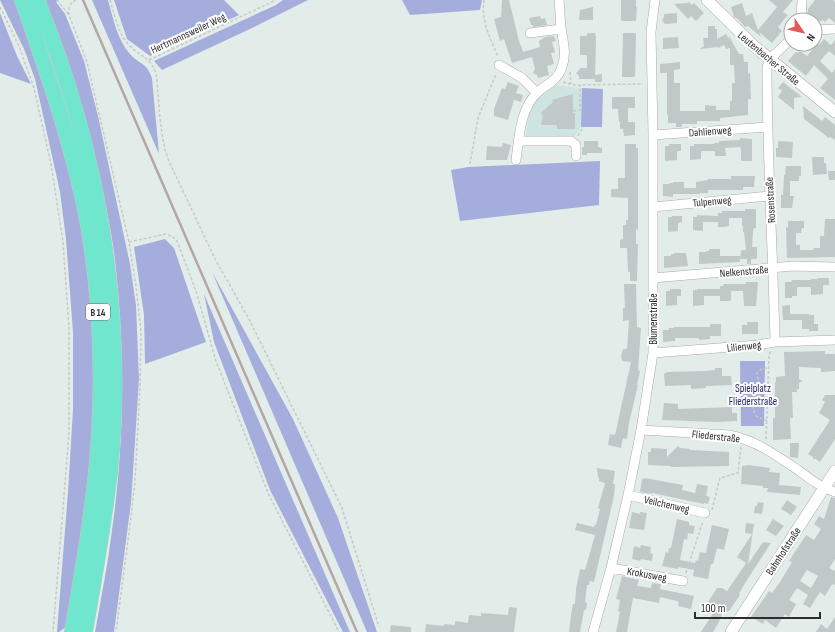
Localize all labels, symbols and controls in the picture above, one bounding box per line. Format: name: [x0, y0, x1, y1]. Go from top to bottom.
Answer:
street label: Hertmannsweiler Weg: [149, 10, 228, 56]
north arrow: [783, 12, 823, 52]
street label: Leutenbacher Straße: [735, 29, 802, 88]
text: N: [804, 31, 818, 43]
street label: Dahlienweg: [688, 123, 732, 139]
street label: Rosenstraße: [763, 177, 778, 223]
street label: Tulpenweg: [692, 193, 733, 210]
street label: Nelkenstraße: [719, 263, 769, 280]
street label: Blumenstraße: [647, 293, 660, 345]
road number: B 14: [86, 304, 110, 320]
street label: Lilienweg: [726, 338, 762, 355]
park label: Spielplatz Fliederstraße: [729, 382, 777, 408]
street label: Fliederstraße: [691, 427, 741, 445]
street label: Veilchenweg: [643, 493, 691, 516]
street label: Bahnhofstraße: [763, 525, 804, 578]
street label: Krokusweg: [626, 565, 668, 584]
scale bar: [695, 594, 820, 620]
text: 100 m: [701, 601, 726, 616]

